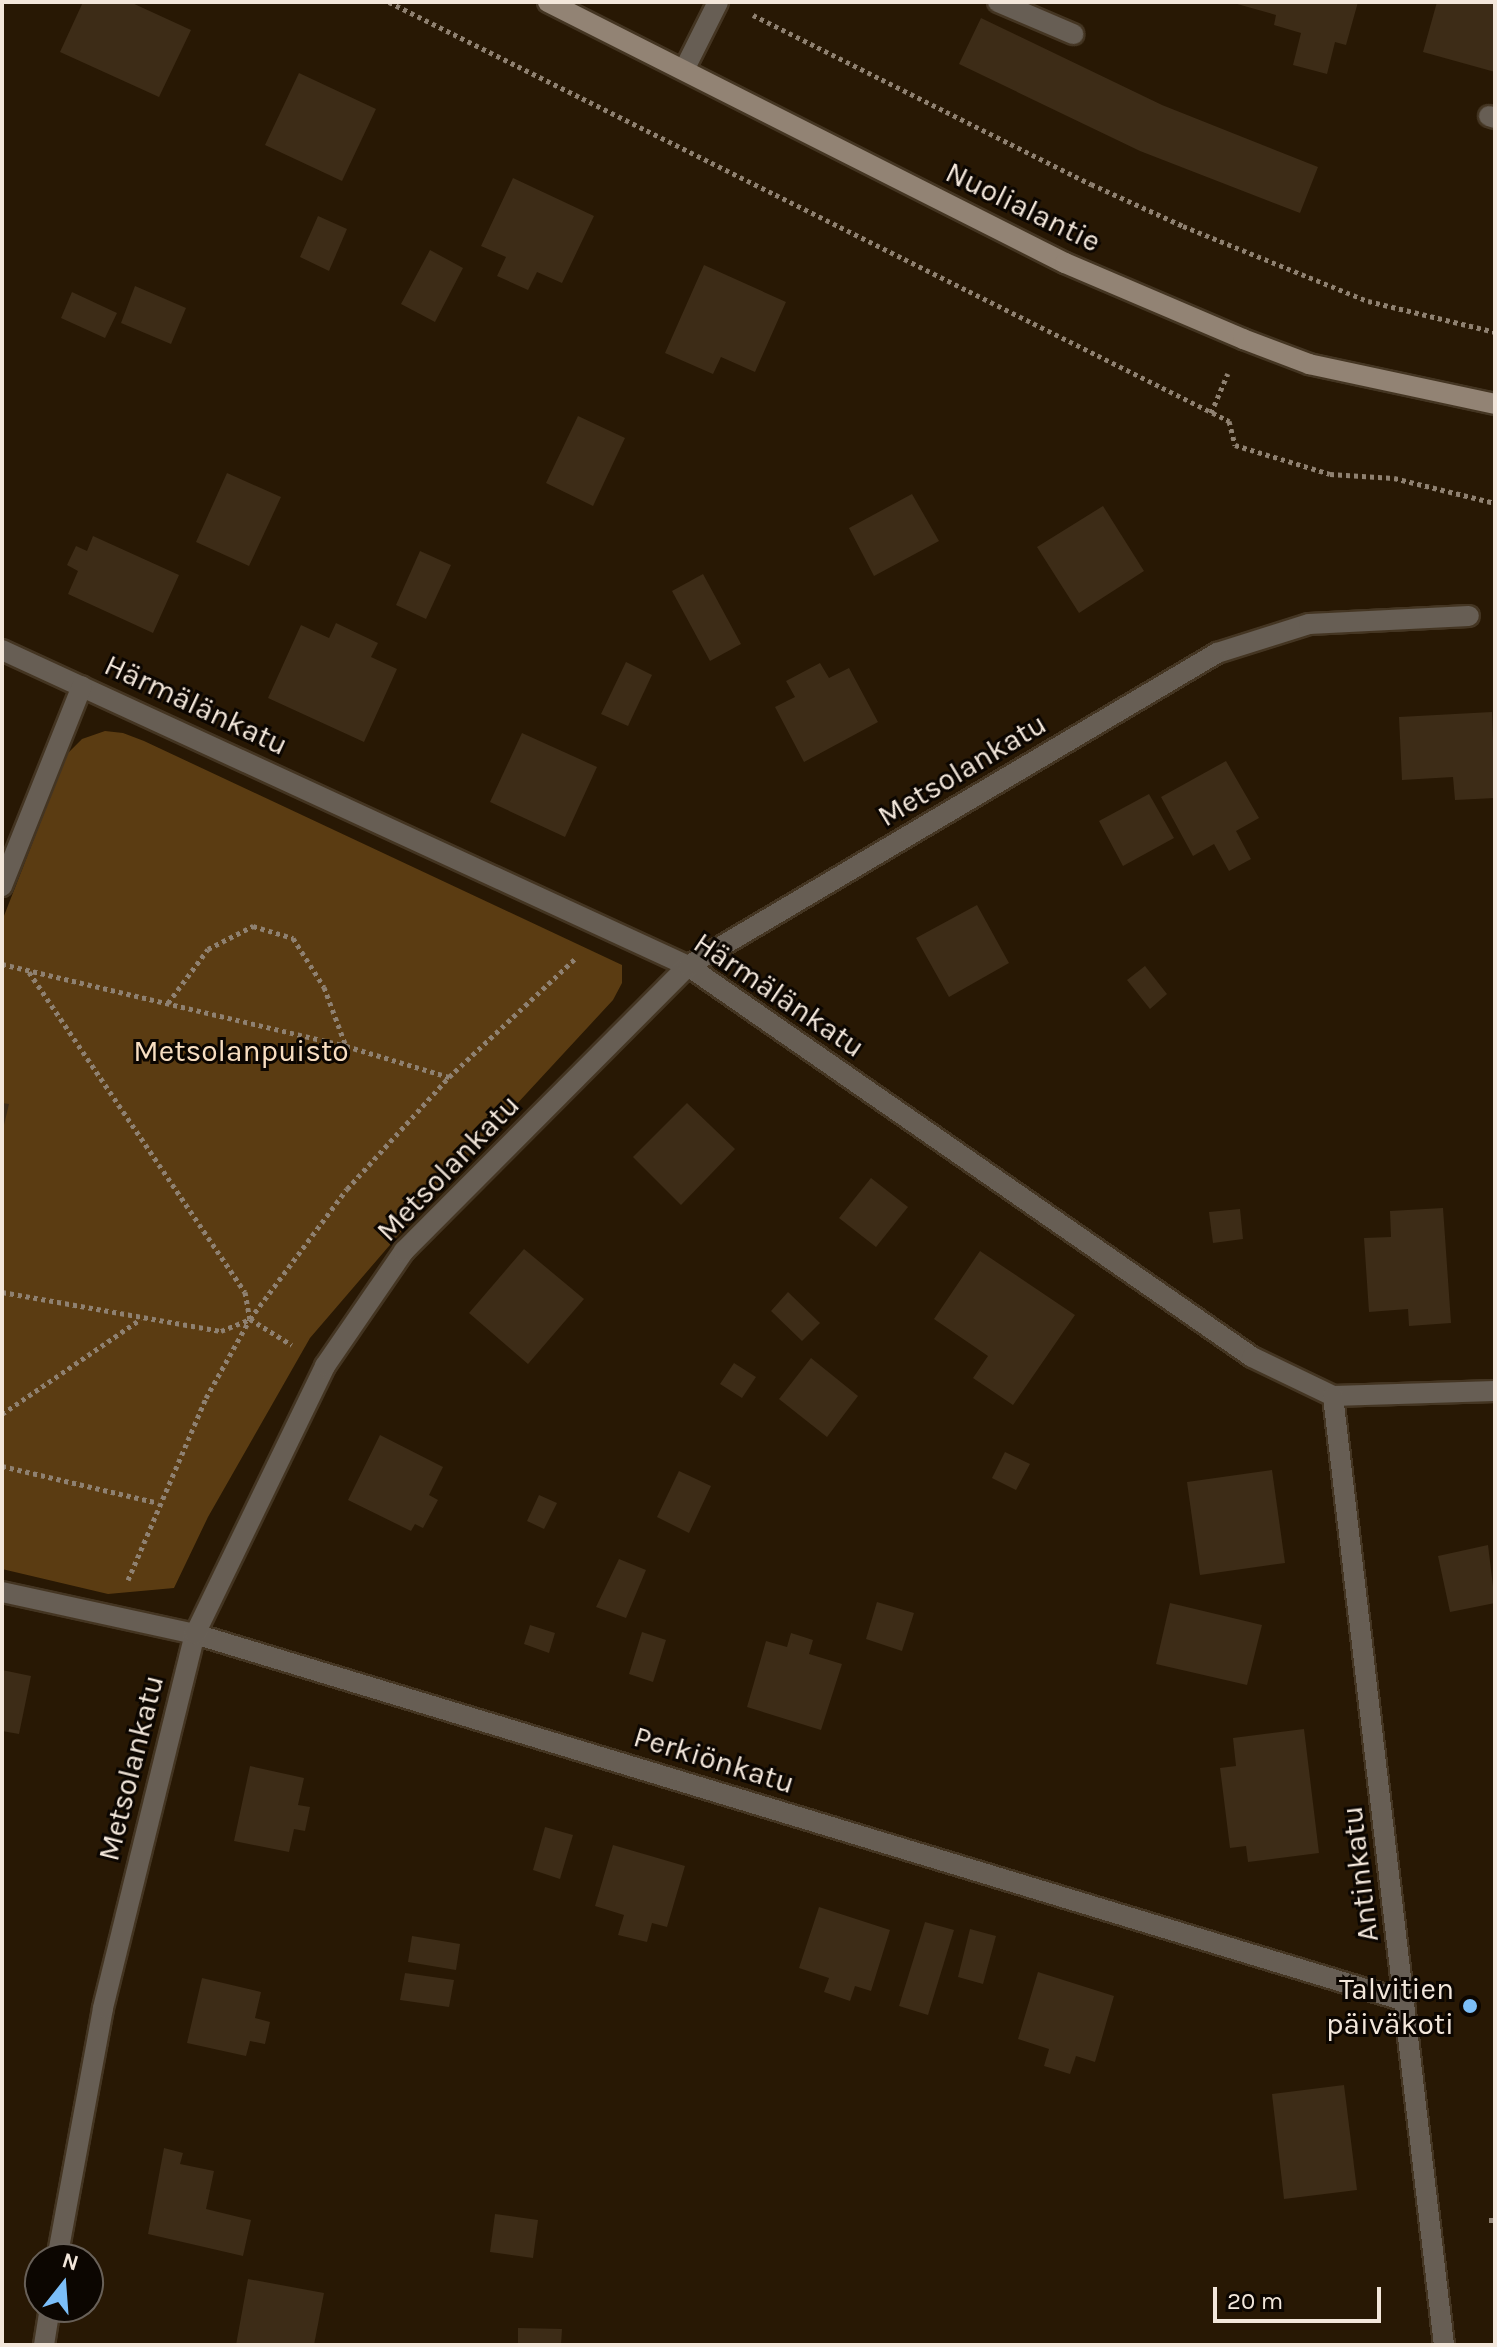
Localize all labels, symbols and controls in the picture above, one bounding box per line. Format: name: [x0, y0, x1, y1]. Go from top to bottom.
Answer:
street label: Nuolialantie: [940, 154, 1106, 260]
street label: Härmälänkatu: [99, 647, 293, 763]
street label: Metsolankatu: [871, 706, 1053, 834]
street label: Härmälänkatu: [687, 925, 871, 1065]
park label: Metsolanpuisto: [133, 1033, 349, 1069]
street label: Metsolankatu: [369, 1087, 527, 1249]
street label: Metsolankatu: [91, 1671, 171, 1865]
street label: Perkiönkatu: [629, 1719, 799, 1801]
street label: Antinkatu: [1334, 1804, 1386, 1944]
place label: Talvitien päiväkoti: [1326, 1971, 1454, 2042]
marker: Talvitien päiväkoti: [1461, 1997, 1479, 2015]
north arrow: [24, 2243, 104, 2323]
text: N: [59, 2247, 82, 2277]
scale bar: [1217, 2271, 1385, 2321]
text: 20 m: [1227, 2287, 1283, 2315]

